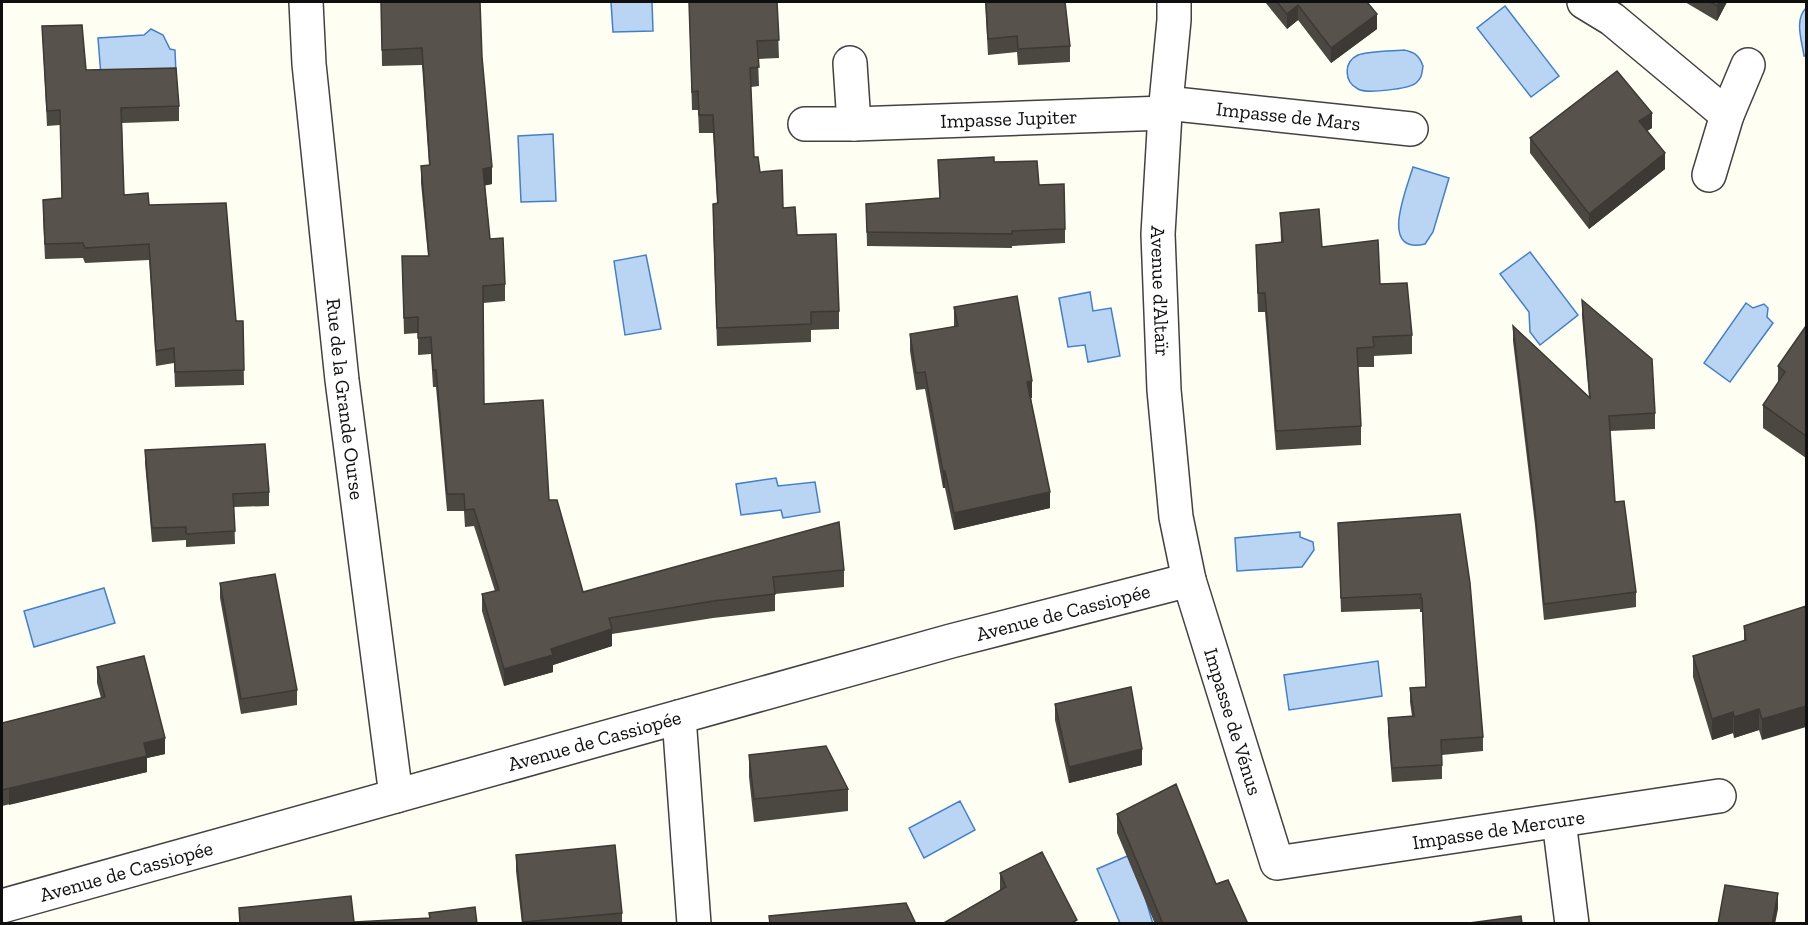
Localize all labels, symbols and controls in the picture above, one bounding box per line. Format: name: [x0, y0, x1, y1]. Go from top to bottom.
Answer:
street label: Impasse de Mars: [1215, 96, 1362, 136]
street label: Impasse Jupiter: [940, 104, 1078, 133]
street label: Avenue d'Altaïr: [1146, 225, 1175, 357]
street label: Rue de la Grande Ourse: [322, 297, 369, 501]
street label: Avenue de Cassiopée: [974, 578, 1153, 646]
street label: Impasse de Vénus: [1199, 645, 1267, 798]
street label: Avenue de Cassiopée: [505, 705, 684, 776]
street label: Impasse de Mercure: [1411, 805, 1586, 854]
street label: Avenue de Cassiopée: [37, 836, 216, 907]

